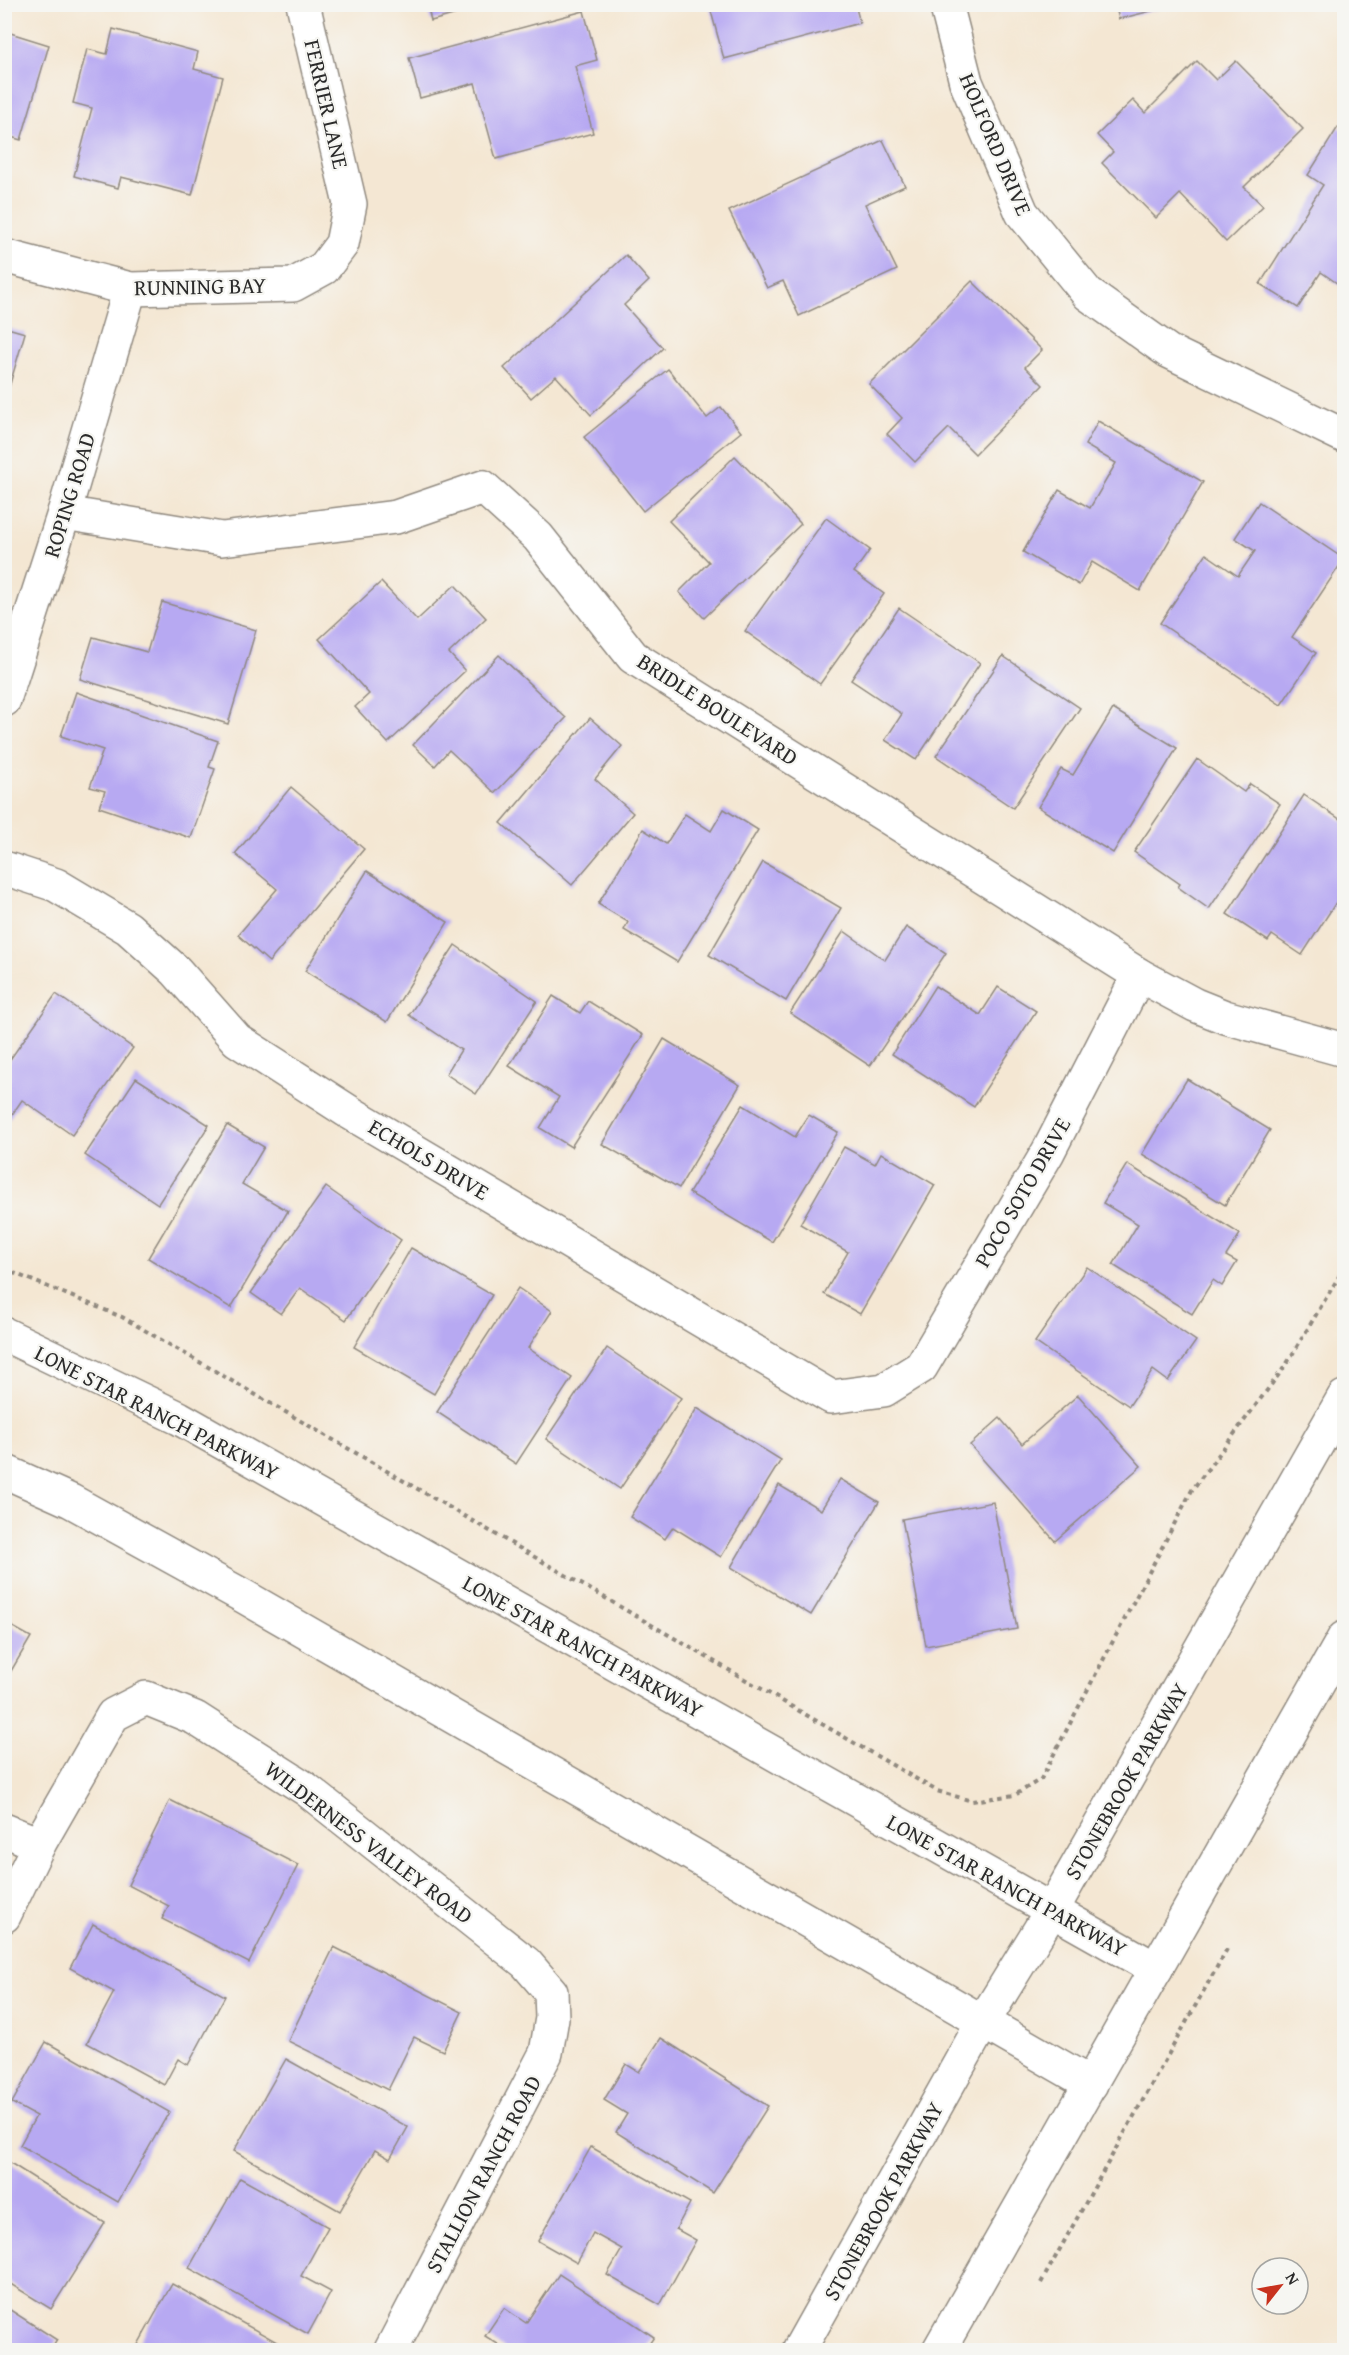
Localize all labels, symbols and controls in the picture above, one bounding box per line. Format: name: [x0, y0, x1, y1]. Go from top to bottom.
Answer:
street label: FERRIER LANE: [297, 36, 357, 172]
street label: HOLFORD DRIVE: [952, 68, 1040, 220]
street label: RUNNING BAY: [134, 269, 266, 303]
street label: ROPING ROAD: [35, 429, 103, 561]
street label: BRIDLE BOULEVARD: [631, 645, 805, 773]
street label: ECHOLS DRIVE: [363, 1110, 495, 1208]
street label: POCO SOTO DRIVE: [966, 1111, 1078, 1273]
street label: LONE STAR RANCH PARKWAY: [29, 1336, 285, 1488]
street label: LONE STAR RANCH PARKWAY: [457, 1567, 709, 1725]
street label: STONEBROOK PARKWAY: [1056, 1677, 1196, 1885]
street label: WILDERNESS VALLEY ROAD: [258, 1753, 480, 1931]
street label: LONE STAR RANCH PARKWAY: [881, 1806, 1133, 1964]
street label: STALLION RANCH ROAD: [417, 2069, 549, 2279]
street label: STONEBROOK PARKWAY: [815, 2096, 951, 2306]
north arrow: [1250, 2256, 1310, 2316]
text: N: [1280, 2268, 1306, 2289]

